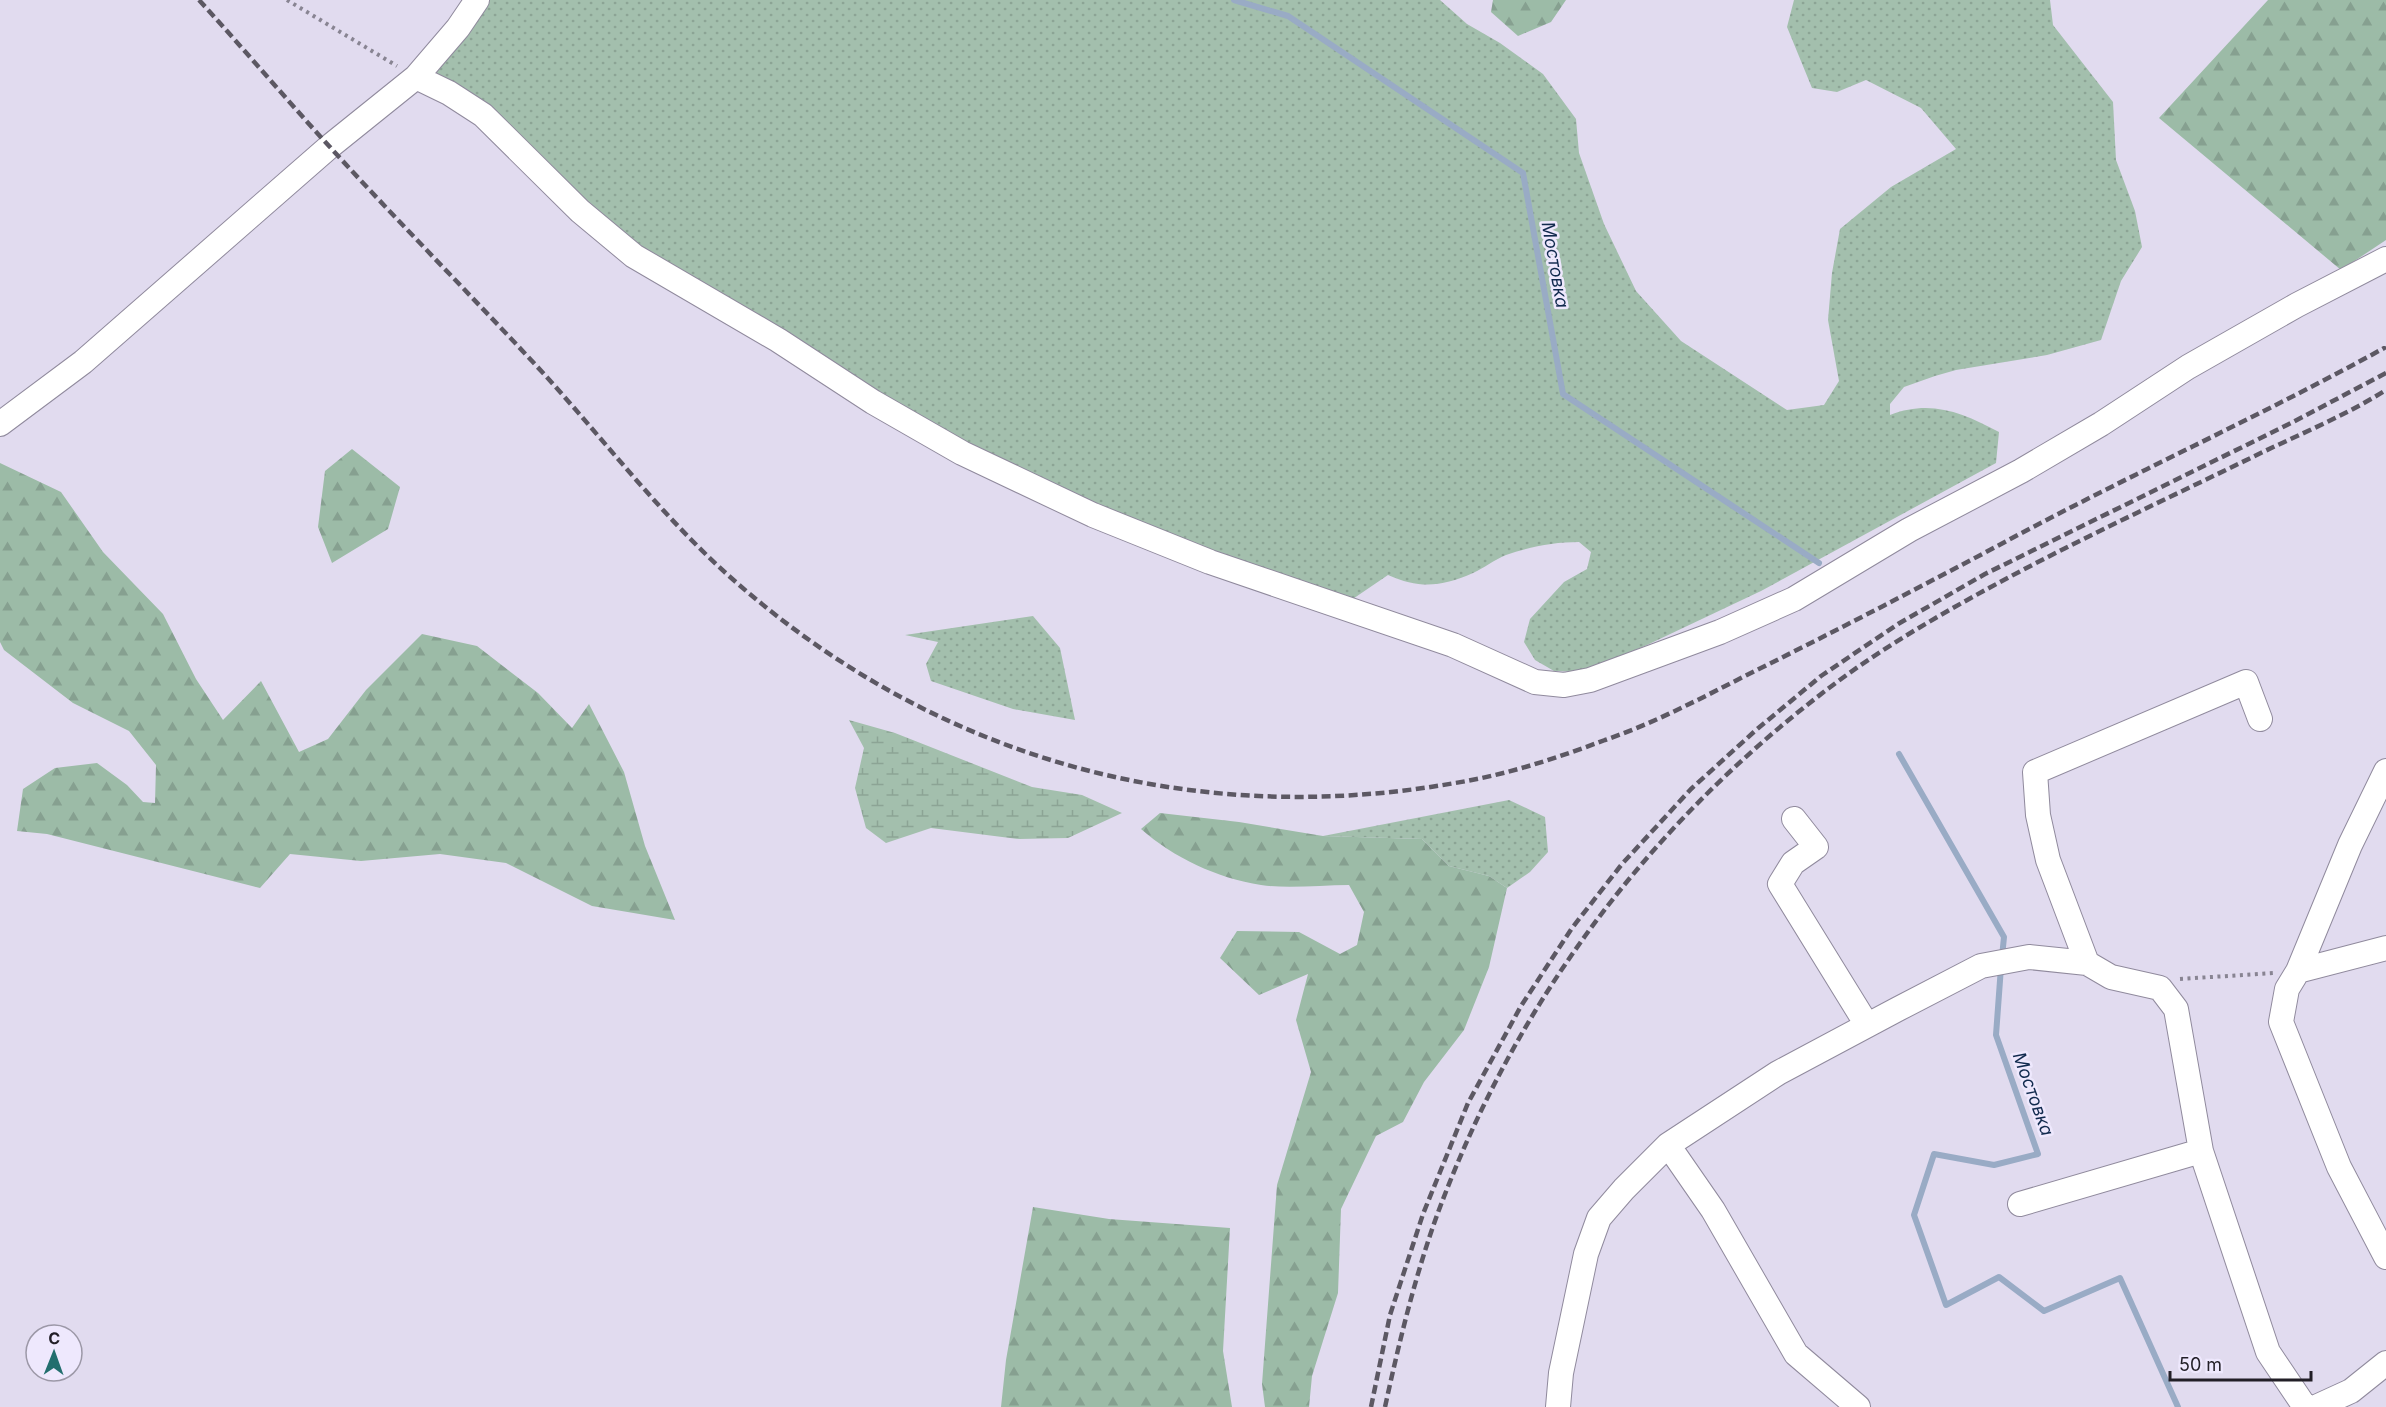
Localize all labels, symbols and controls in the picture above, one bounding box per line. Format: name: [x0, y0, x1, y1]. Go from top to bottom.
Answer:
water label: Мостовка: [1538, 220, 1573, 310]
water label: Мостовка: [2009, 1049, 2058, 1138]
north arrow: [24, 1323, 84, 1383]
text: С: [48, 1328, 61, 1348]
scale bar: [2170, 1344, 2311, 1382]
text: 50 m: [2179, 1354, 2222, 1375]

